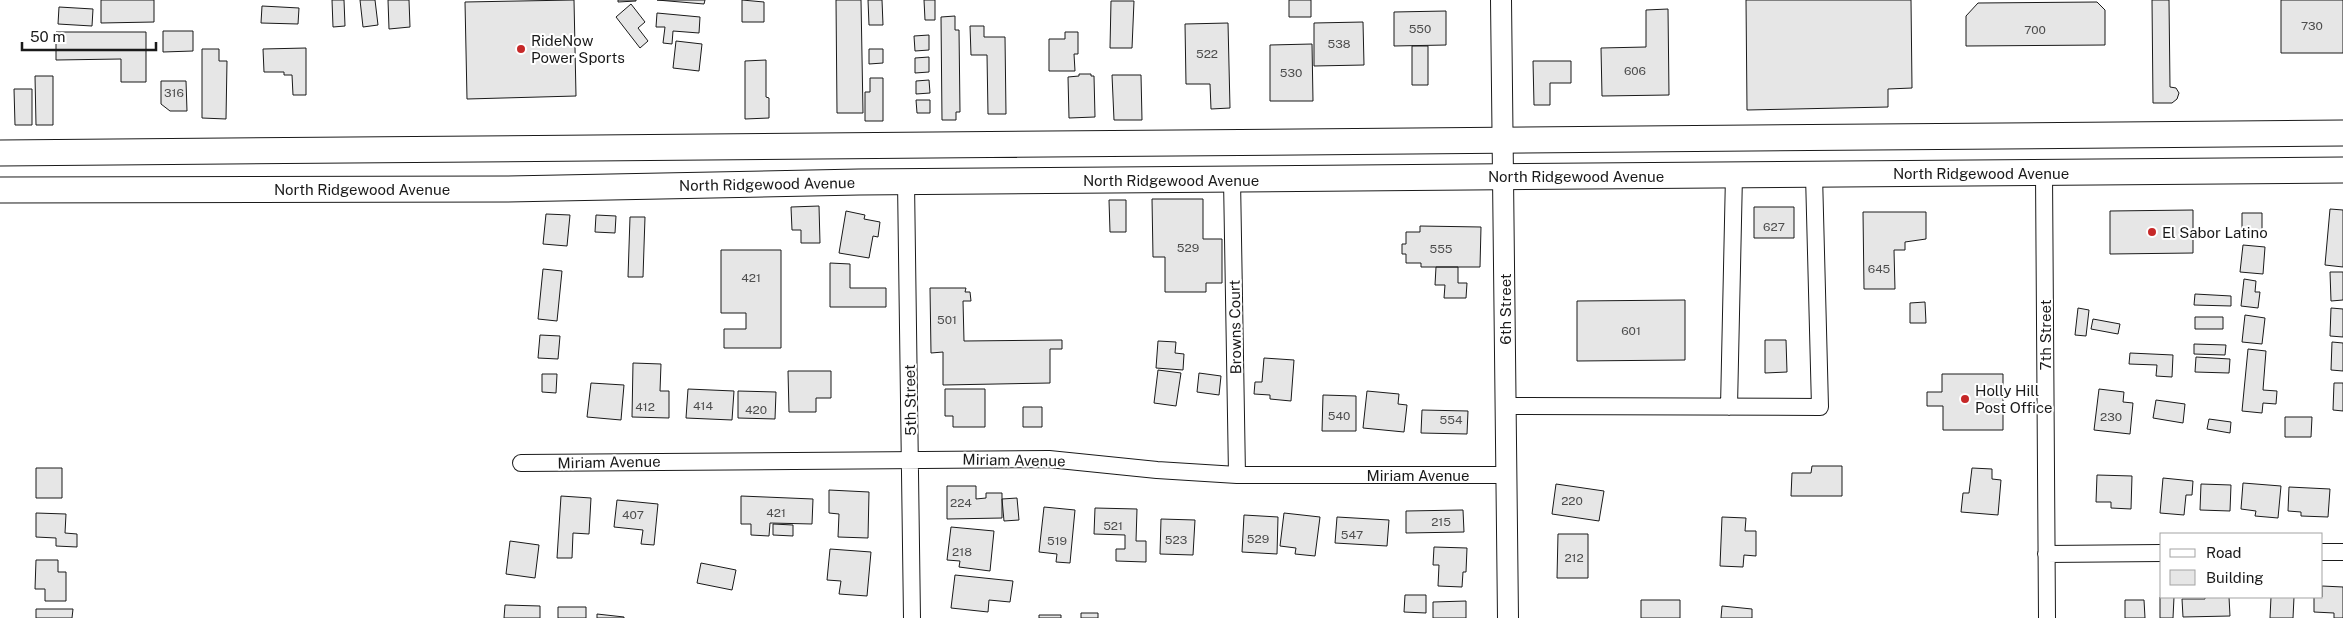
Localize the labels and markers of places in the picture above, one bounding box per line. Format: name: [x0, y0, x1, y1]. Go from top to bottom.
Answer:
place label: RideNow Power Sports: [531, 32, 625, 66]
marker: RideNow Power Sports: [515, 43, 527, 55]
place label: El Sabor Latino: [2162, 224, 2268, 241]
marker: El Sabor Latino: [2146, 226, 2158, 238]
place label: Holly Hill Post Office: [1975, 382, 2053, 416]
marker: Holly Hill Post Office: [1959, 393, 1971, 405]

